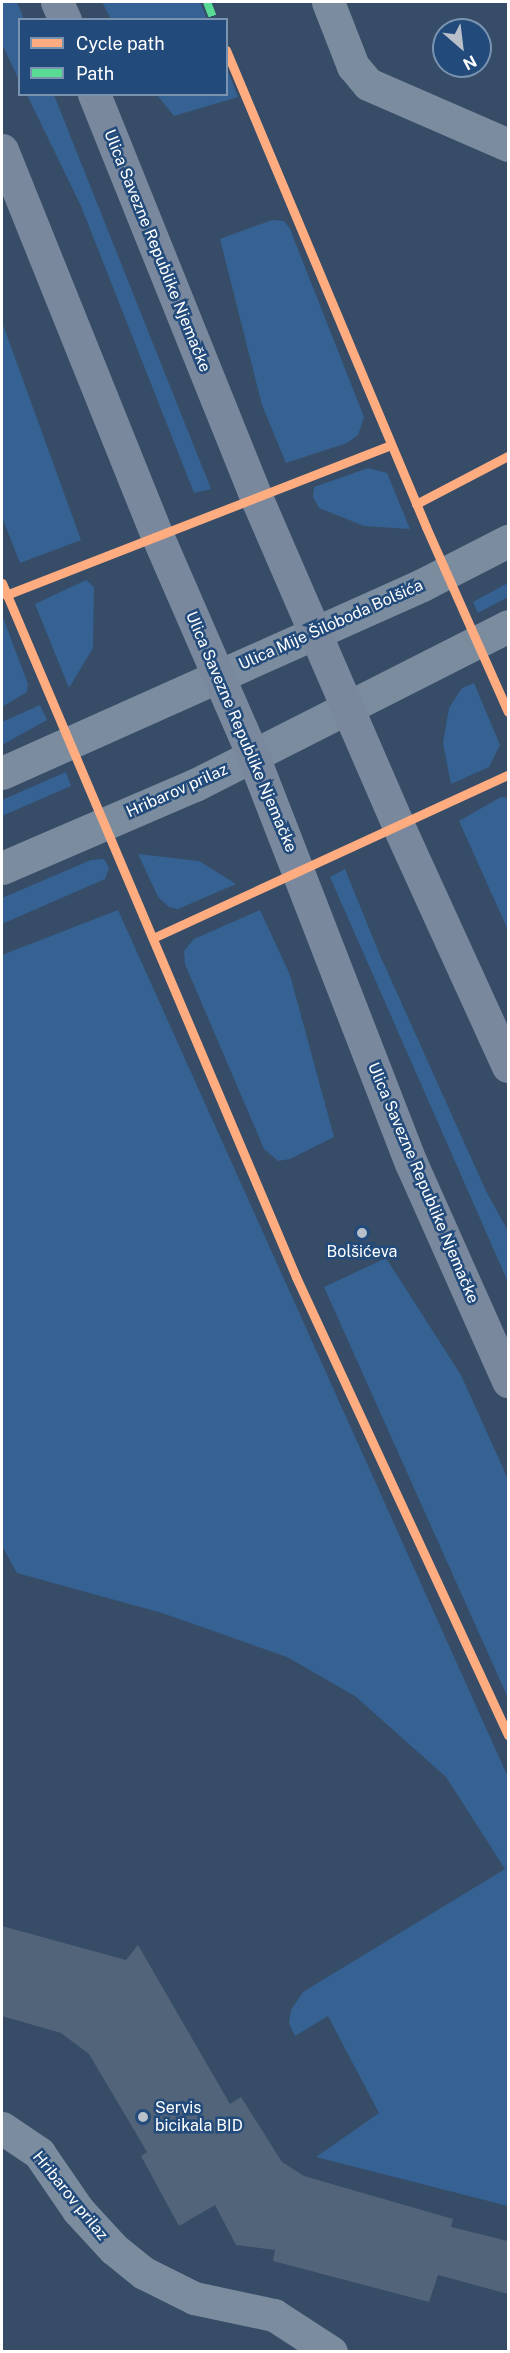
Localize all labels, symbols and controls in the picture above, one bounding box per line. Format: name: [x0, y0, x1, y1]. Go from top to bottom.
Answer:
legend: [18, 18, 228, 96]
north arrow: [432, 18, 492, 78]
text: Cycle path: [76, 33, 165, 54]
text: N: [460, 51, 480, 74]
text: Path: [76, 63, 114, 84]
street label: Ulica Savezne Republike Njemačke: [99, 127, 215, 375]
street label: Ulica Mije Šiloboda Bolšića: [236, 576, 426, 674]
street label: Ulica Savezne Republike Njemačke: [181, 609, 301, 855]
street label: Hribarov prilaz: [123, 760, 231, 822]
street label: Ulica Savezne Republike Njemačke: [363, 1060, 483, 1306]
marker: Bolšićeva: [355, 1226, 369, 1240]
place label: Bolšićeva: [327, 1242, 397, 1262]
place label: Servis bicikala BID: [155, 2098, 243, 2136]
marker: Servis bicikala BID: [136, 2110, 150, 2124]
street label: Hribarov prilaz: [28, 2148, 112, 2244]

